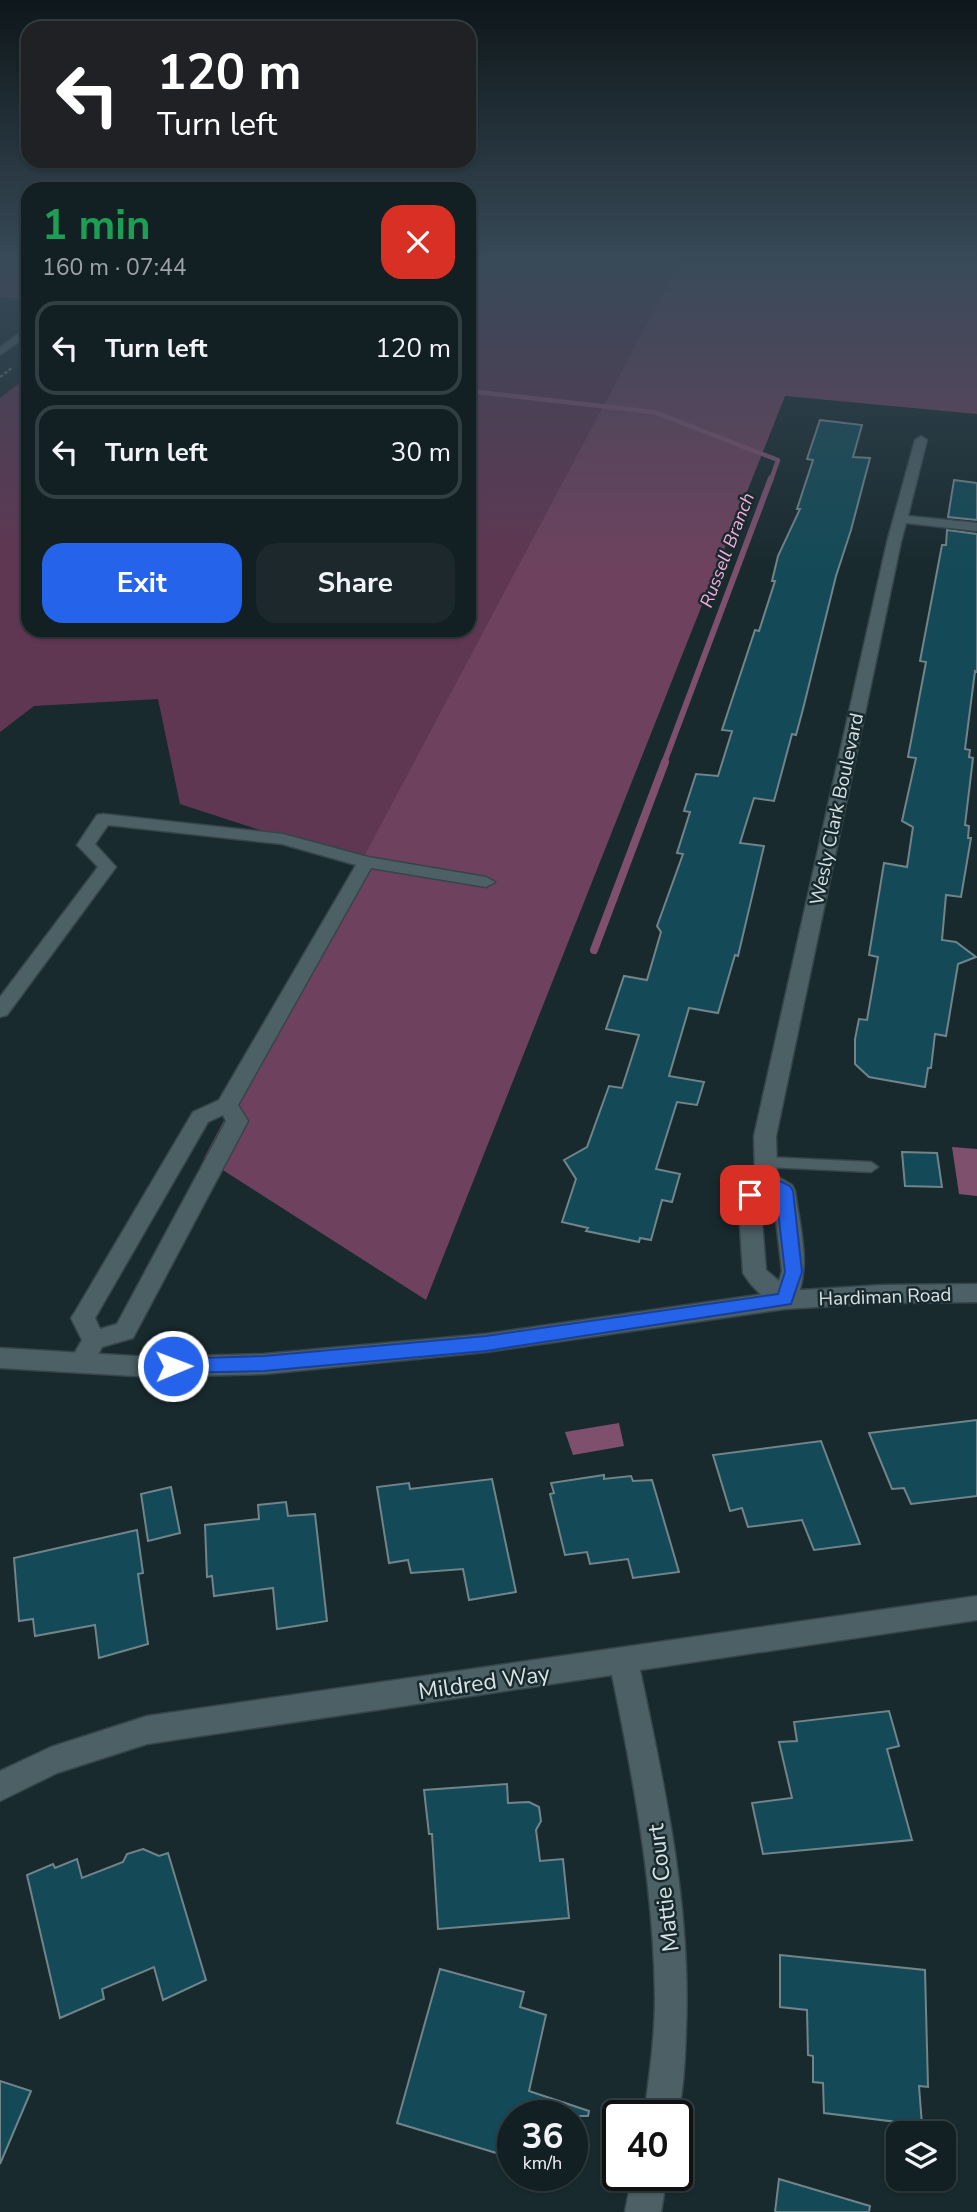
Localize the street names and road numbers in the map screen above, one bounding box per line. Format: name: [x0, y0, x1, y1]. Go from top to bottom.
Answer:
street label: Wesly Clark Boulevard: [804, 711, 870, 908]
street label: Hardiman Road: [818, 1282, 952, 1312]
street label: Mildred Way: [416, 1658, 552, 1707]
street label: Mattie Court: [640, 1821, 687, 1954]

